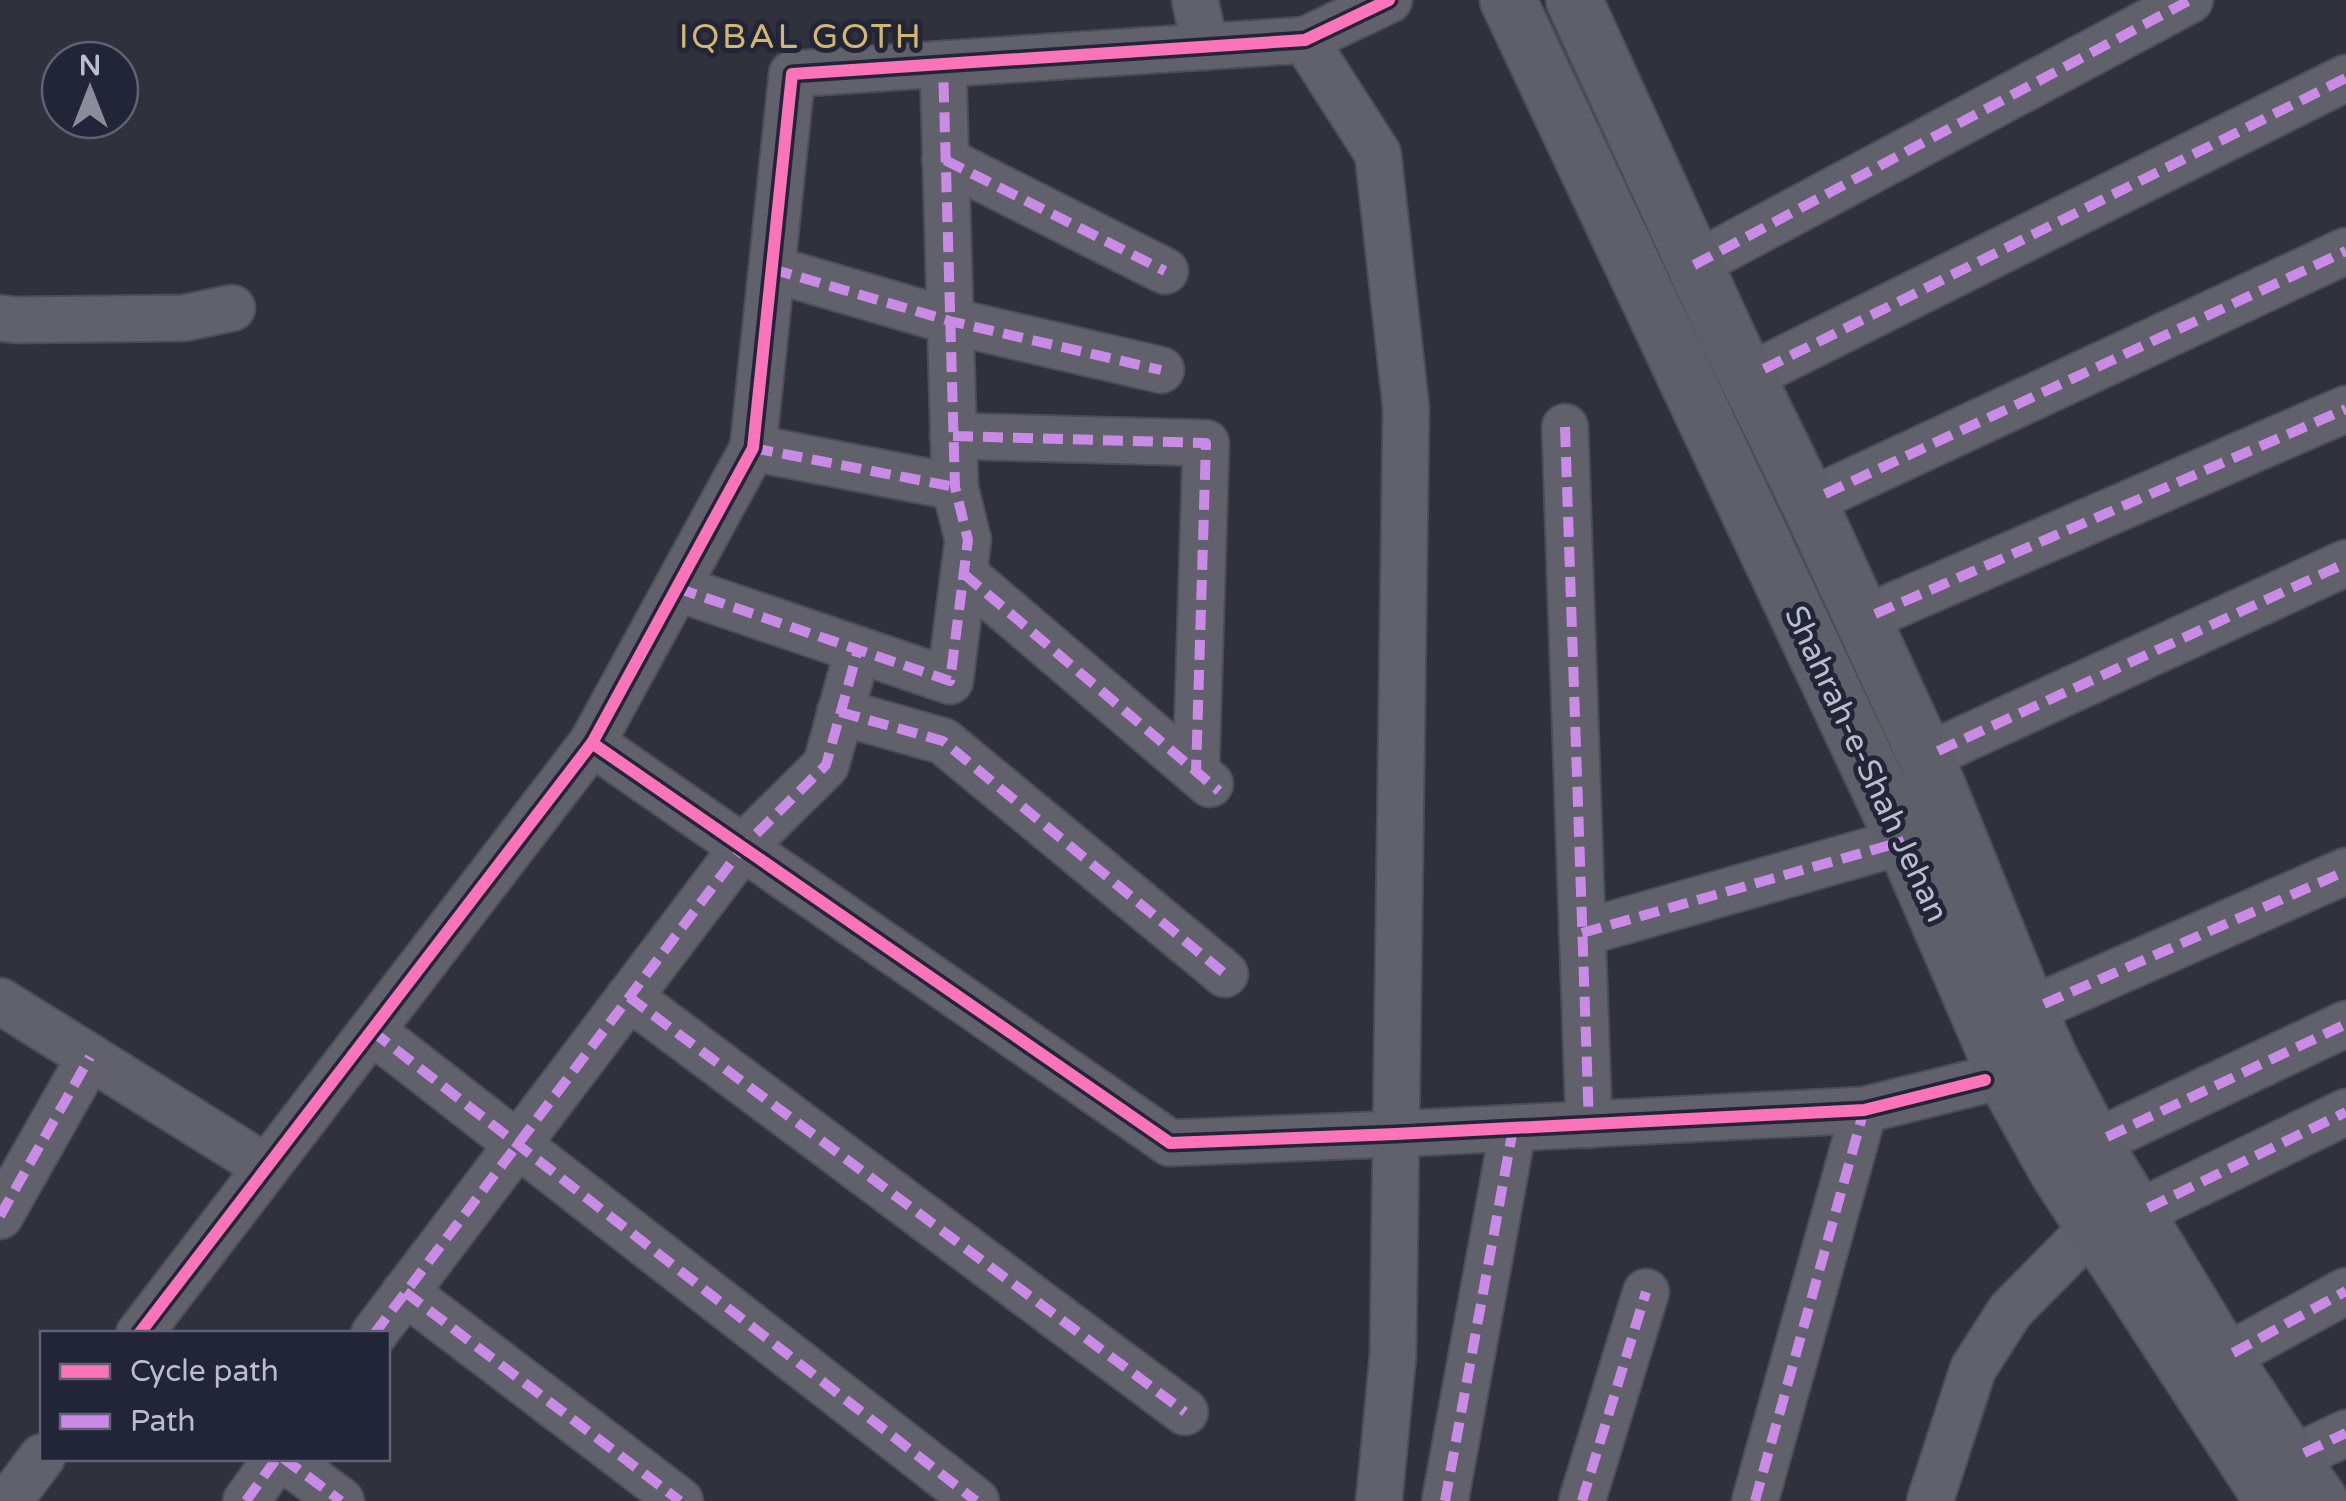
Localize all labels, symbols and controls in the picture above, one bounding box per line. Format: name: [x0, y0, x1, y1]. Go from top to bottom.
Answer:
district label: IQBAL GOTH: [679, 16, 923, 58]
north arrow: [40, 40, 140, 140]
text: N: [79, 49, 101, 83]
street label: Shahrah-e-Shah Jehan: [1776, 600, 1956, 928]
legend: [40, 1331, 390, 1461]
text: Cycle path: [130, 1353, 279, 1390]
text: Path: [130, 1403, 196, 1440]

